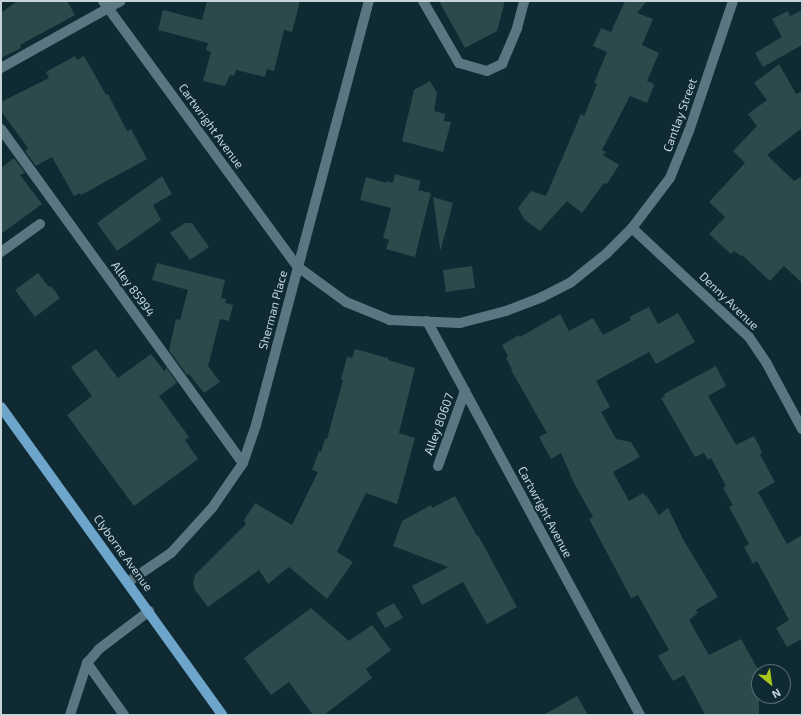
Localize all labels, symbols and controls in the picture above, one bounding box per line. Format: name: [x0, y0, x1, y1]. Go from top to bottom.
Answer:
street label: Cantlay Street: [660, 76, 700, 154]
street label: Cartwright Avenue: [175, 81, 247, 171]
street label: Alley 85994: [108, 259, 158, 319]
street label: Sherman Place: [256, 269, 290, 351]
street label: Denny Avenue: [696, 269, 762, 333]
street label: Alley 80607: [421, 391, 457, 457]
street label: Cartwright Avenue: [515, 464, 575, 560]
street label: Clyborne Avenue: [90, 512, 156, 594]
north arrow: [751, 664, 791, 704]
text: N: [770, 686, 783, 702]

